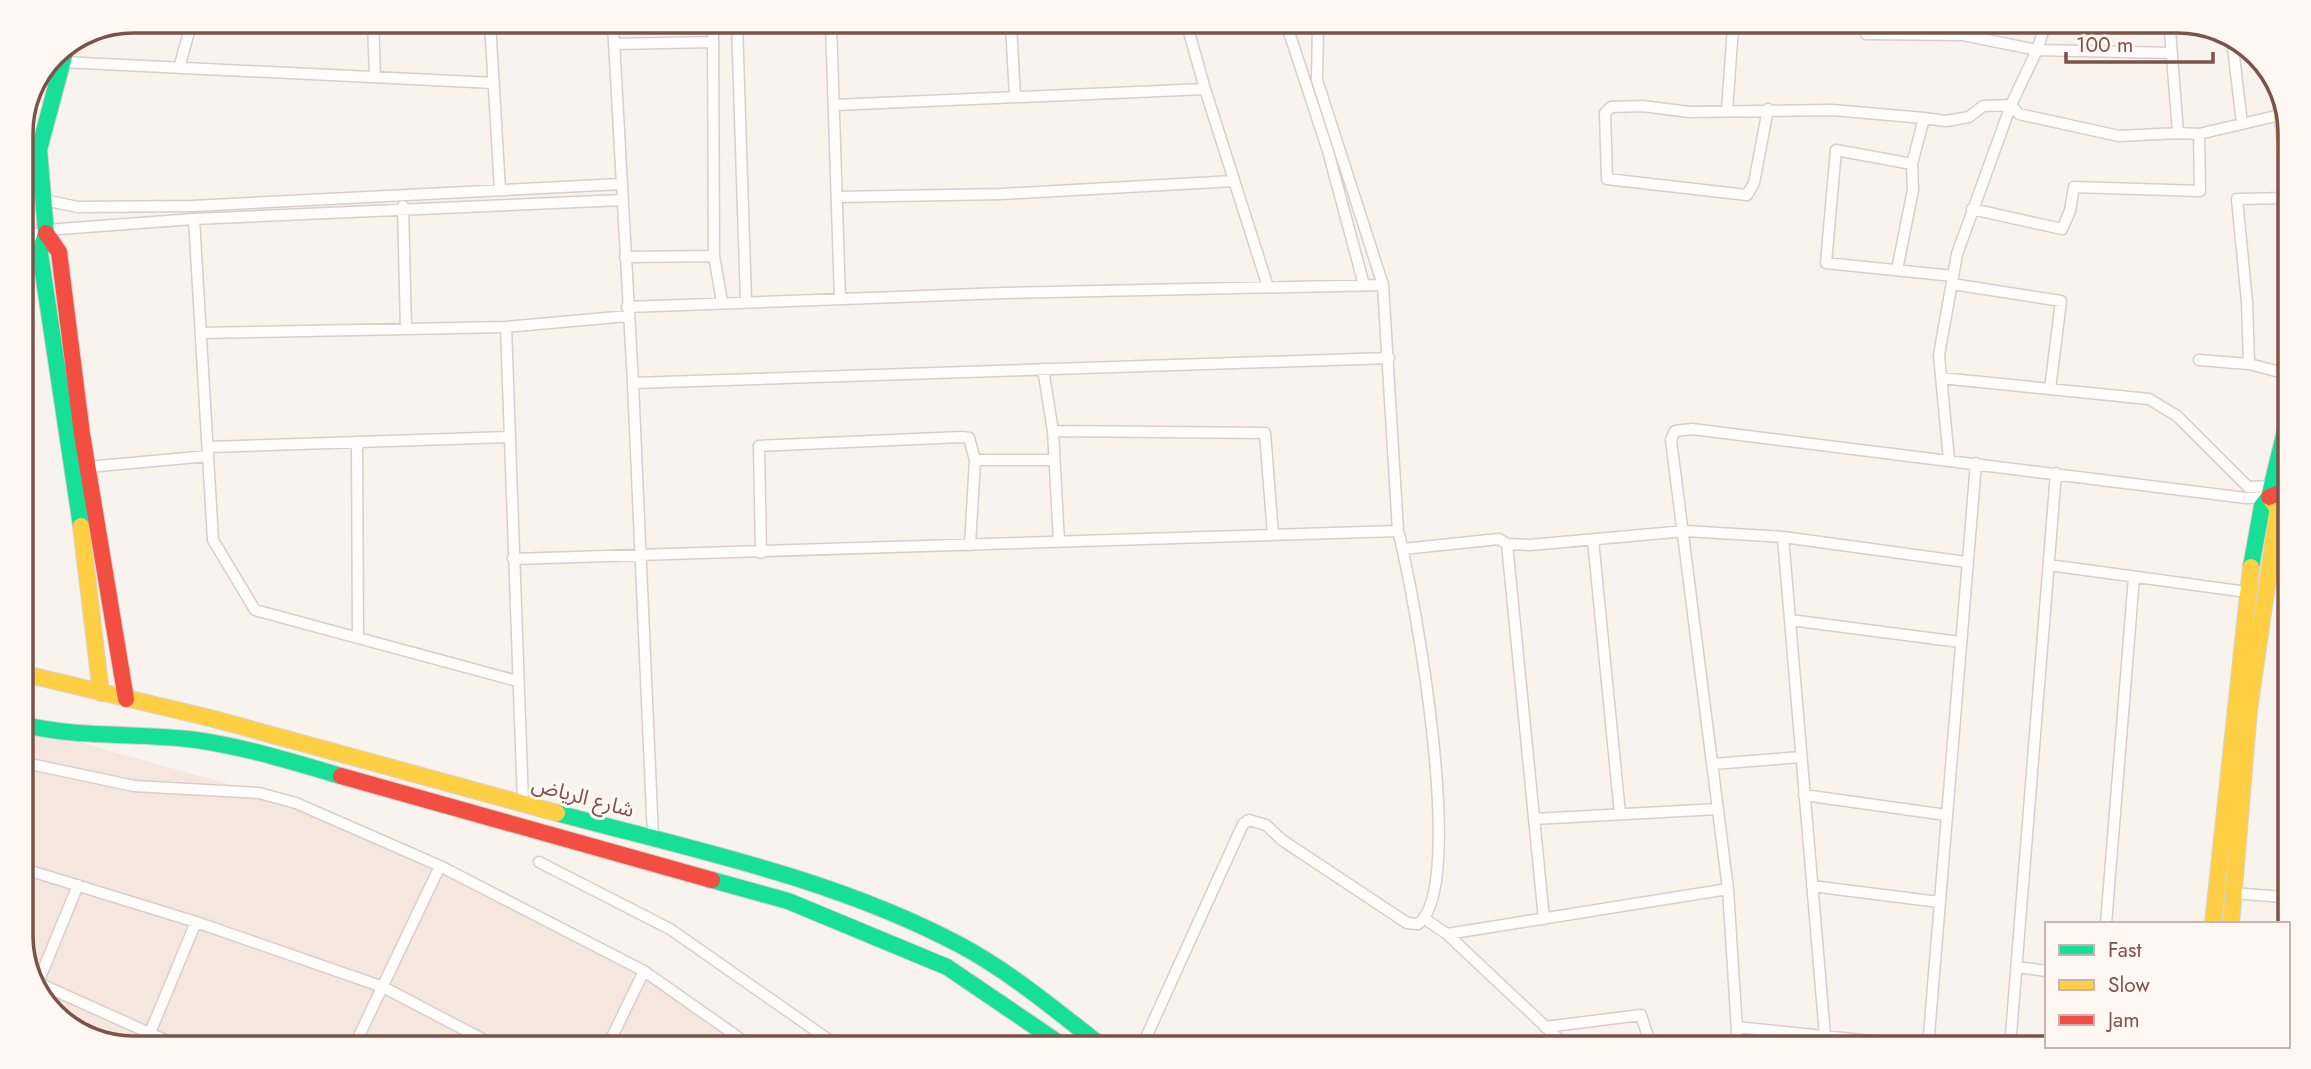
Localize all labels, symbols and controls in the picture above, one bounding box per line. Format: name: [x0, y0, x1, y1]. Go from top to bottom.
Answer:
scale bar: [2066, 21, 2213, 65]
text: 100 m: [2076, 30, 2133, 60]
street label: شارع الرياض: [528, 769, 638, 825]
legend: [2045, 922, 2290, 1048]
text: Fast: [2108, 935, 2141, 965]
text: Slow: [2108, 970, 2150, 1000]
text: Jam: [2105, 1005, 2140, 1035]

